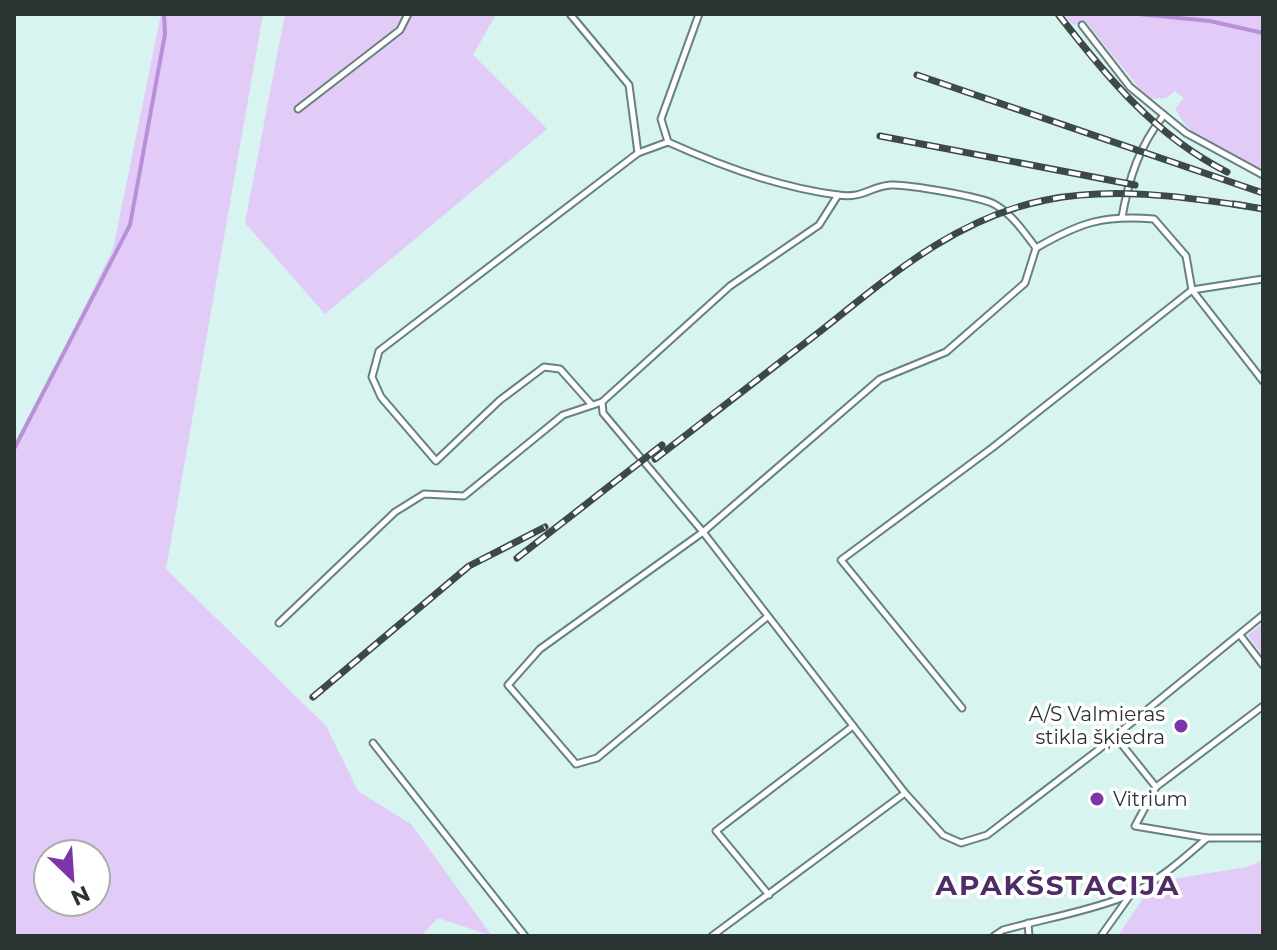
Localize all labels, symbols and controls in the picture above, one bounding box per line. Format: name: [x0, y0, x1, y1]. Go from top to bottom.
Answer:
place label: A/S Valmieras stikla šķiedra: [1029, 702, 1165, 750]
marker: A/S Valmieras stikla šķiedra: [1172, 717, 1190, 735]
place label: Vitrium: [1113, 787, 1188, 811]
marker: Vitrium: [1088, 790, 1106, 808]
north arrow: [32, 838, 112, 918]
district label: APAKŠSTACIJA: [934, 868, 1181, 902]
text: N: [66, 880, 94, 912]

